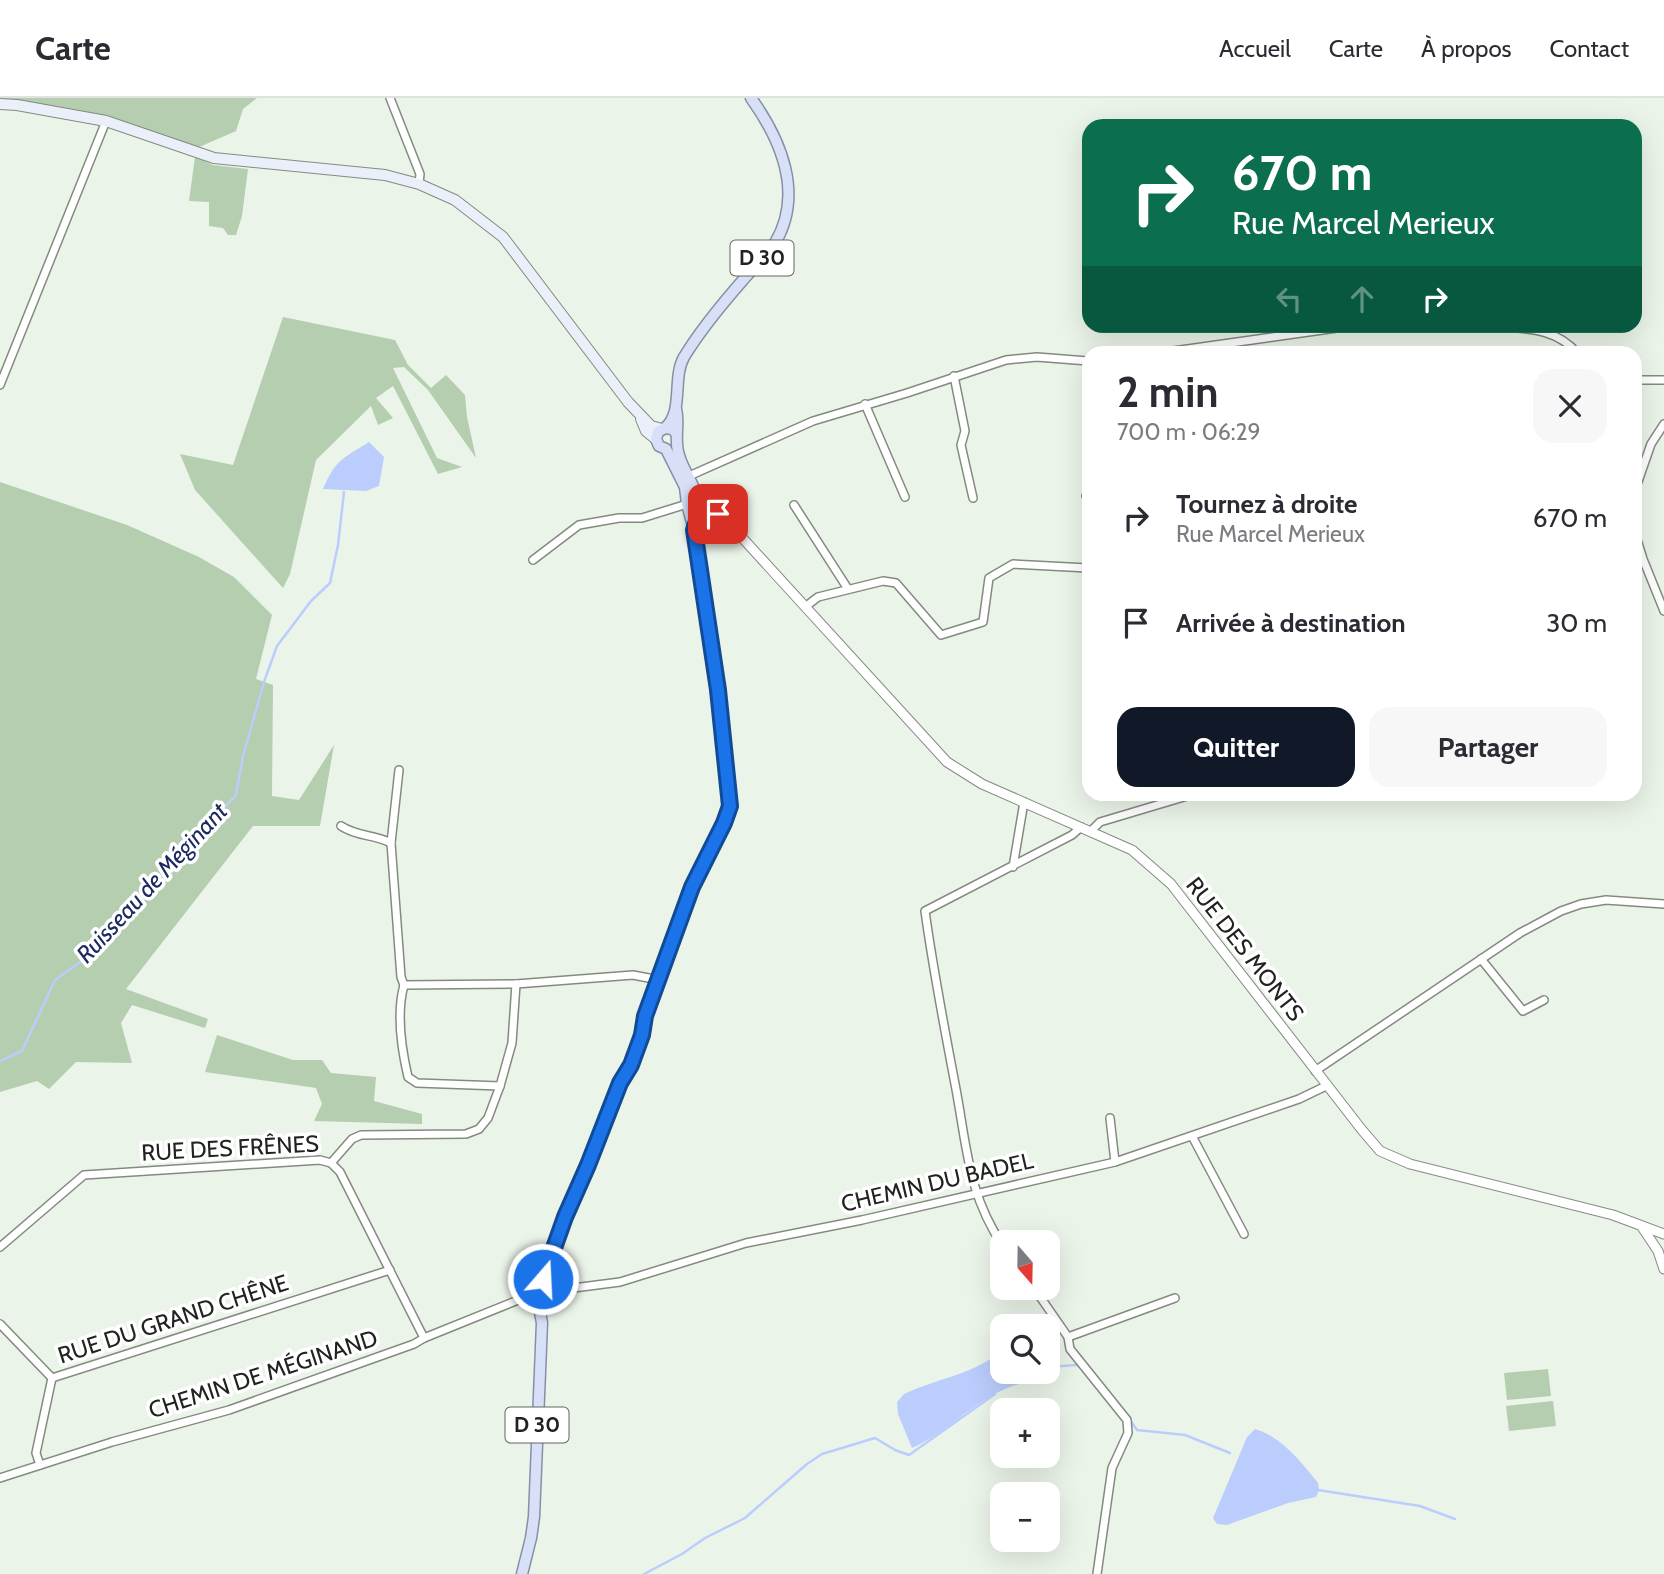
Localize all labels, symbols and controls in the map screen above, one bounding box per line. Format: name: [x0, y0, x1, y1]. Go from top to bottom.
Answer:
text: Carte: [35, 28, 111, 68]
text: Accueil: [1219, 34, 1291, 63]
text: Carte: [1329, 34, 1383, 63]
text: À propos: [1421, 34, 1512, 63]
text: Contact: [1550, 34, 1629, 63]
text: 670 m: [1232, 143, 1372, 202]
icon: right: [1117, 147, 1208, 238]
text: Rue Marcel Merieux: [1232, 203, 1495, 242]
road number: D 30: [730, 240, 794, 276]
icon: left: [1270, 280, 1308, 318]
icon: ahead: [1343, 280, 1381, 318]
icon: right: [1416, 280, 1454, 318]
text: 2 min: [1117, 366, 1218, 418]
button: close: [1533, 369, 1607, 443]
text: 700 m · 06:29: [1117, 418, 1261, 446]
pin: [688, 484, 748, 544]
text: Tournez à droite: [1176, 488, 1358, 520]
icon: arrive: [699, 495, 737, 533]
icon: right: [1117, 499, 1155, 537]
text: 670 m: [1533, 502, 1607, 534]
text: Rue Marcel Merieux: [1176, 520, 1365, 548]
icon: arrive: [1117, 604, 1155, 642]
text: Arrivée à destination: [1176, 607, 1406, 639]
text: 30 m: [1546, 607, 1607, 639]
button: Quitter: [1117, 707, 1355, 787]
button: Partager: [1369, 707, 1607, 787]
water label: Ruisseau de Méginant: [70, 796, 234, 969]
street label: RUE DES MONTS: [1180, 872, 1310, 1026]
street label: RUE DES FRÊNES: [141, 1129, 319, 1167]
street label: CHEMIN DU BADEL: [838, 1146, 1036, 1218]
north arrow: [990, 1230, 1060, 1300]
map controls: [990, 1230, 1060, 1552]
position arrow: [506, 1242, 580, 1316]
street label: RUE DU GRAND CHÊNE: [54, 1269, 292, 1369]
button: search: [990, 1314, 1060, 1384]
street label: CHEMIN DE MÉGINAND: [145, 1323, 381, 1424]
button: +: [990, 1398, 1060, 1468]
road number: D 30: [505, 1408, 568, 1442]
button: −: [990, 1482, 1060, 1552]

